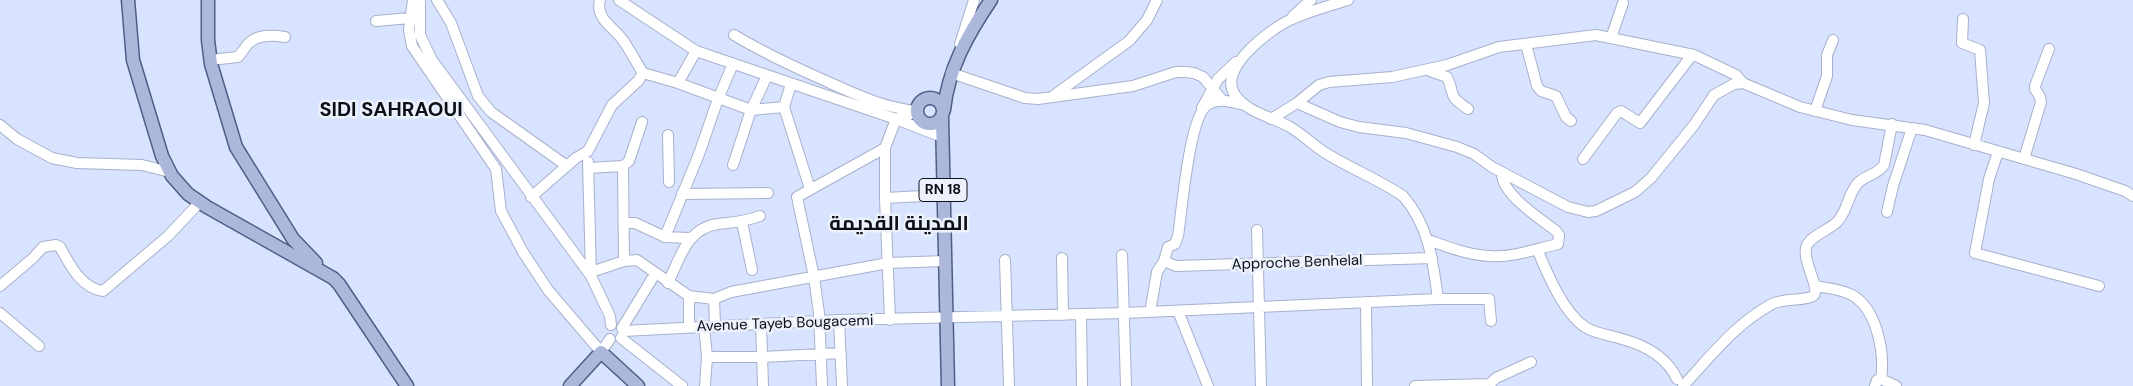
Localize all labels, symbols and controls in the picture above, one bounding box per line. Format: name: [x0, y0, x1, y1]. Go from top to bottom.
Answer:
district label: SIDI SAHRAOUI: [311, 99, 471, 123]
road number: RN 18: [919, 178, 967, 202]
district label: المدينة القديمة: [829, 213, 969, 237]
street label: Approche Benhelal: [1231, 252, 1363, 274]
street label: Avenue Tayeb Bougacemi: [696, 312, 874, 336]

